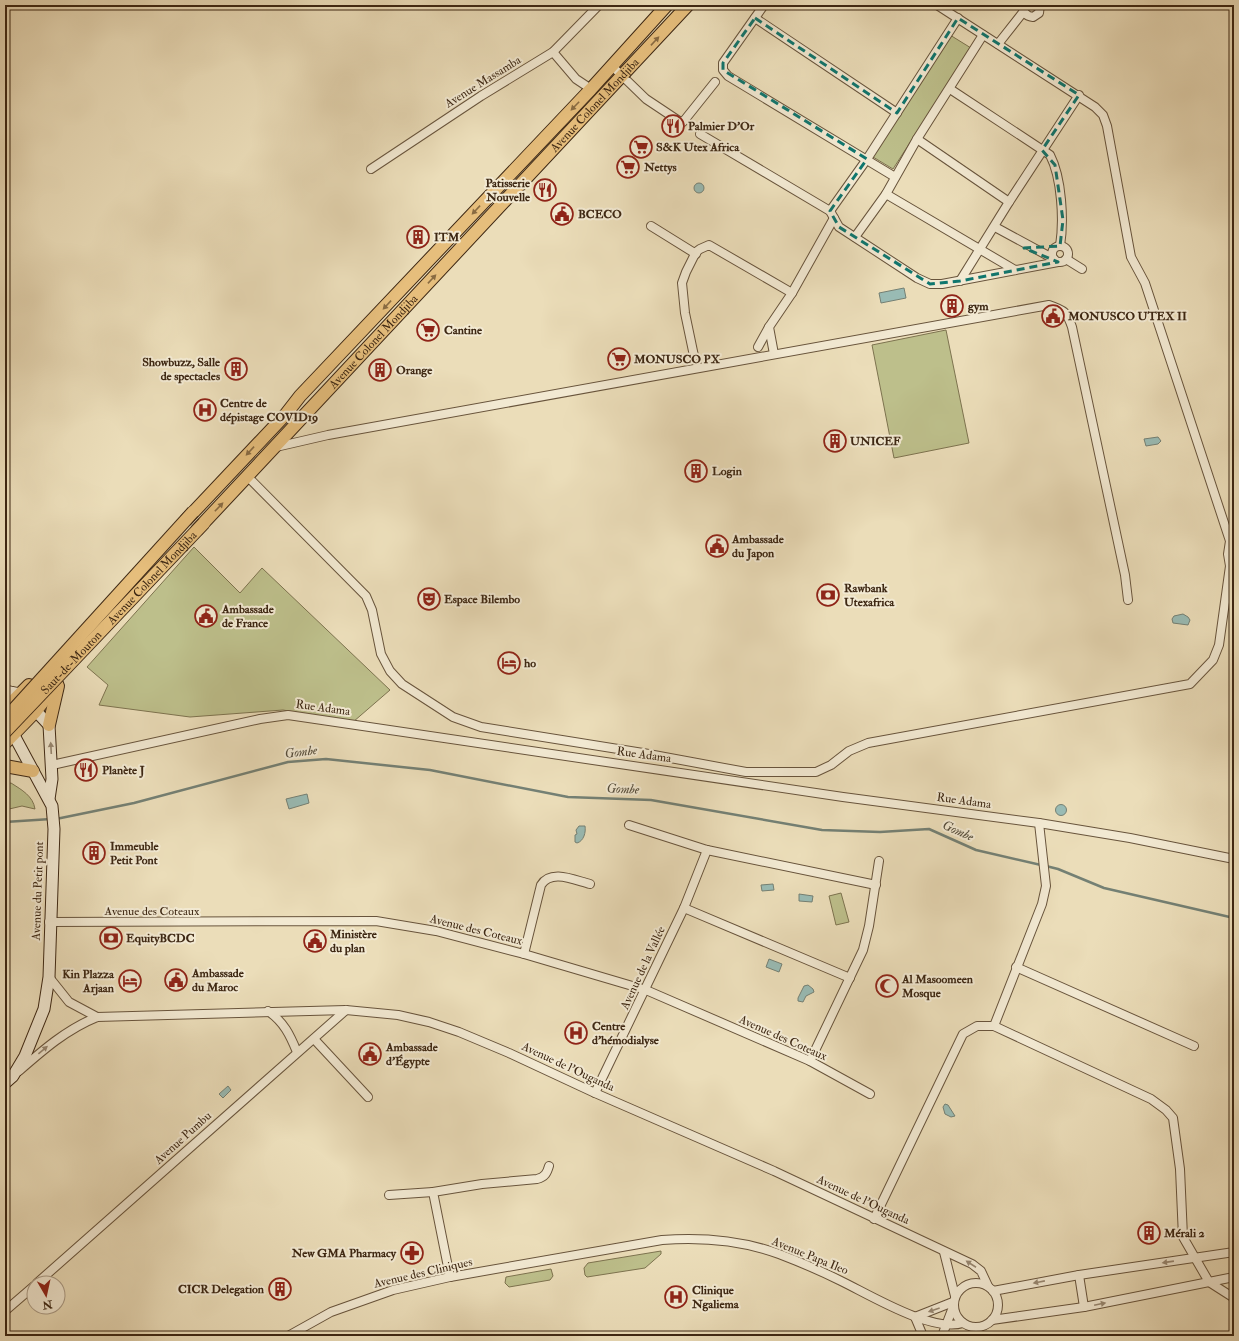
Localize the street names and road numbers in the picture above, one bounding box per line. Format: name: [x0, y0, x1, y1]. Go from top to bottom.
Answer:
street label: Avenue Massamba: [441, 52, 525, 112]
street label: Avenue Colonel Mondjiba: [546, 54, 643, 156]
street label: Avenue Colonel Mondjiba: [325, 291, 422, 393]
street label: Avenue Colonel Mondjiba: [103, 527, 201, 628]
street label: Saut-de-Mouton: [38, 628, 105, 697]
street label: Rue Adama: [295, 697, 352, 719]
street label: Rue Adama: [616, 744, 673, 766]
street label: Rue Adama: [936, 790, 993, 812]
street label: Avenue du Petit pont: [29, 841, 47, 942]
street label: Avenue des Coteaux: [104, 904, 200, 919]
street label: Avenue des Coteaux: [427, 911, 524, 949]
street label: Avenue de la Vallée: [617, 924, 669, 1013]
street label: Avenue des Coteaux: [736, 1011, 830, 1064]
street label: Avenue de l’Ouganda: [518, 1039, 618, 1096]
street label: Avenue Pumbu: [151, 1108, 215, 1168]
street label: Avenue de l’Ouganda: [813, 1172, 913, 1229]
street label: Avenue Papa Ileo: [769, 1233, 851, 1278]
street label: Avenue des Cliniques: [371, 1254, 474, 1292]

